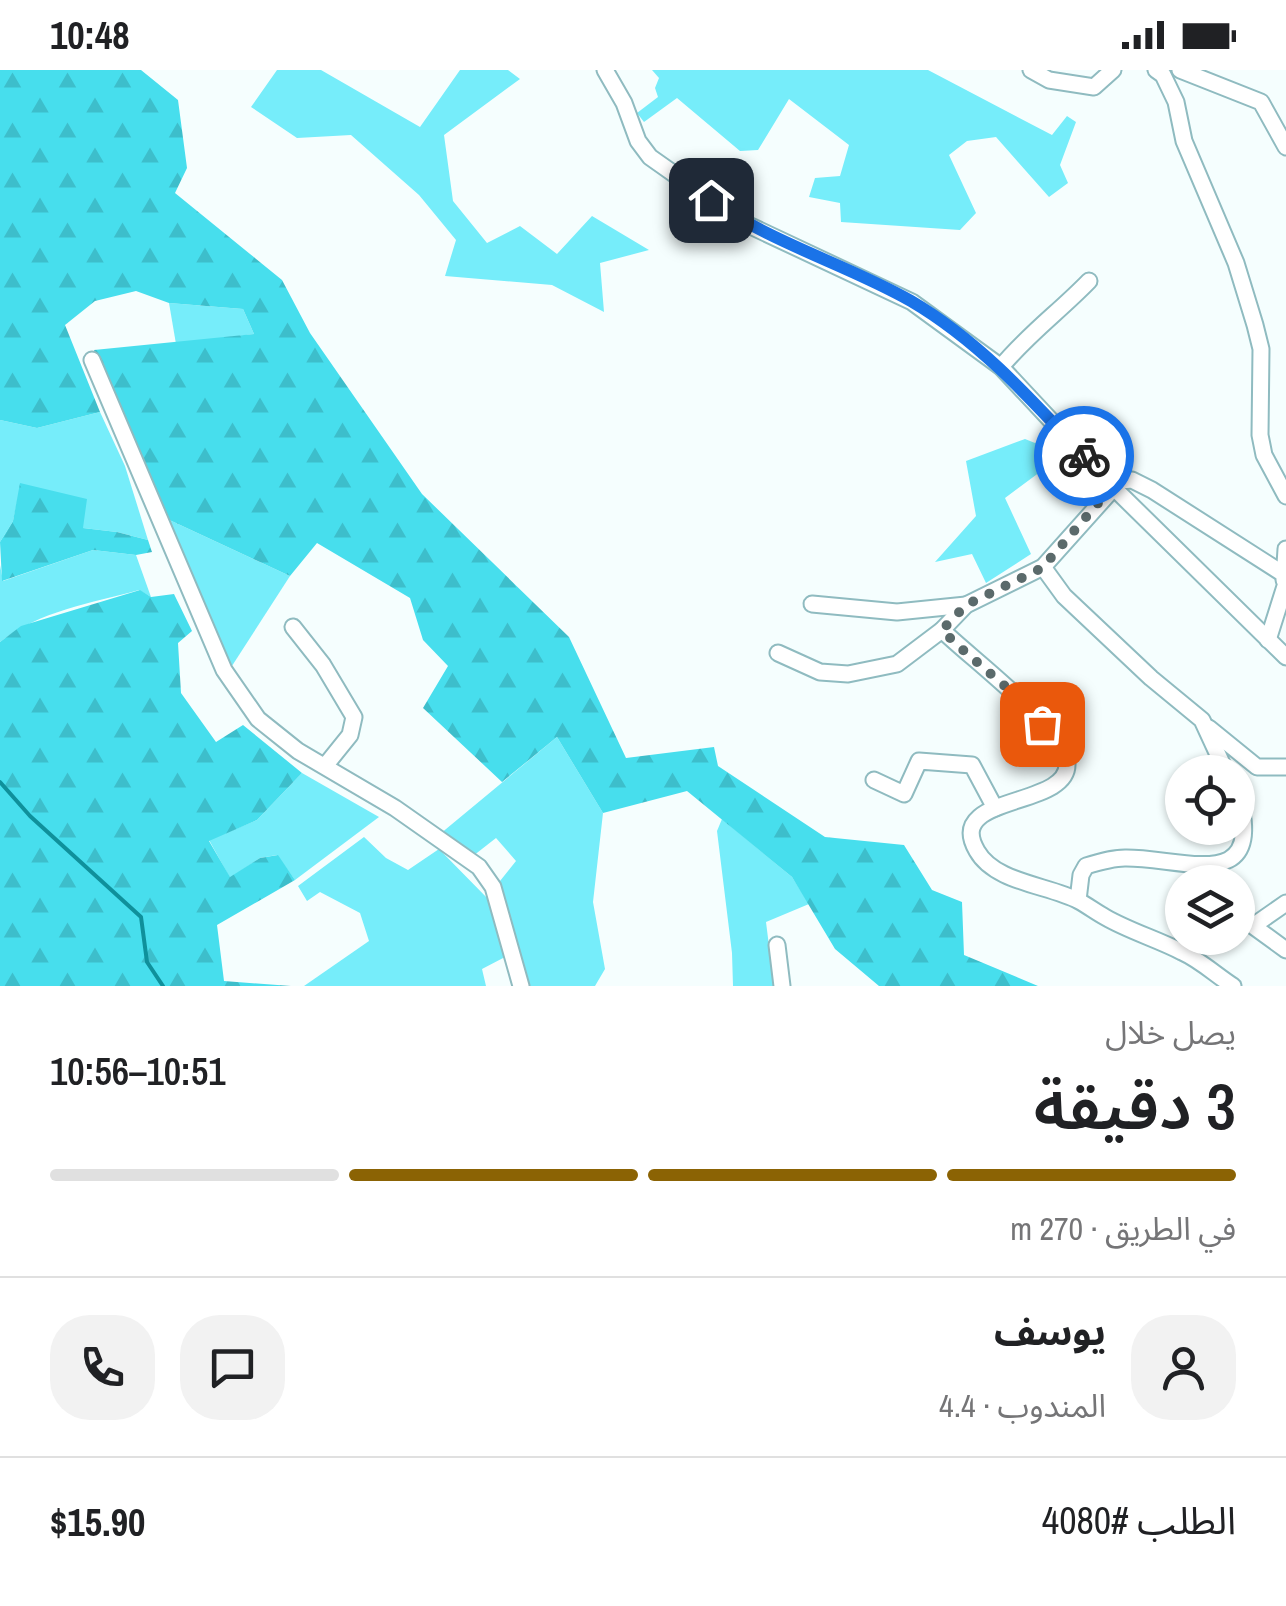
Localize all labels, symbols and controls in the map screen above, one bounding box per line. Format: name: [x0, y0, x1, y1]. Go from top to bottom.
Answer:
text: 10:48: [50, 10, 130, 61]
pin: [669, 158, 754, 243]
icon: home: [684, 173, 739, 228]
courier: [1034, 406, 1134, 506]
icon: bike: [1057, 429, 1112, 484]
pin: [1000, 682, 1085, 767]
icon: bag: [1015, 697, 1070, 752]
map controls: [1165, 755, 1255, 955]
button: locate: [1165, 755, 1255, 845]
button: layers: [1165, 865, 1255, 955]
text: يصل خلال: [1105, 1011, 1236, 1054]
text: 10:51–10:56: [50, 1046, 226, 1097]
text: 3 دقيقة: [1034, 1062, 1236, 1149]
text: في الطريق · 270 m: [1010, 1207, 1236, 1250]
text: يوسف: [994, 1306, 1106, 1357]
button: phone: [50, 1315, 155, 1420]
button: chat: [180, 1315, 285, 1420]
button: person: [1131, 1315, 1236, 1420]
text: المندوب · 4.4: [939, 1384, 1106, 1427]
text: الطلب #4080: [1042, 1495, 1236, 1546]
text: $15.90: [50, 1497, 145, 1548]

